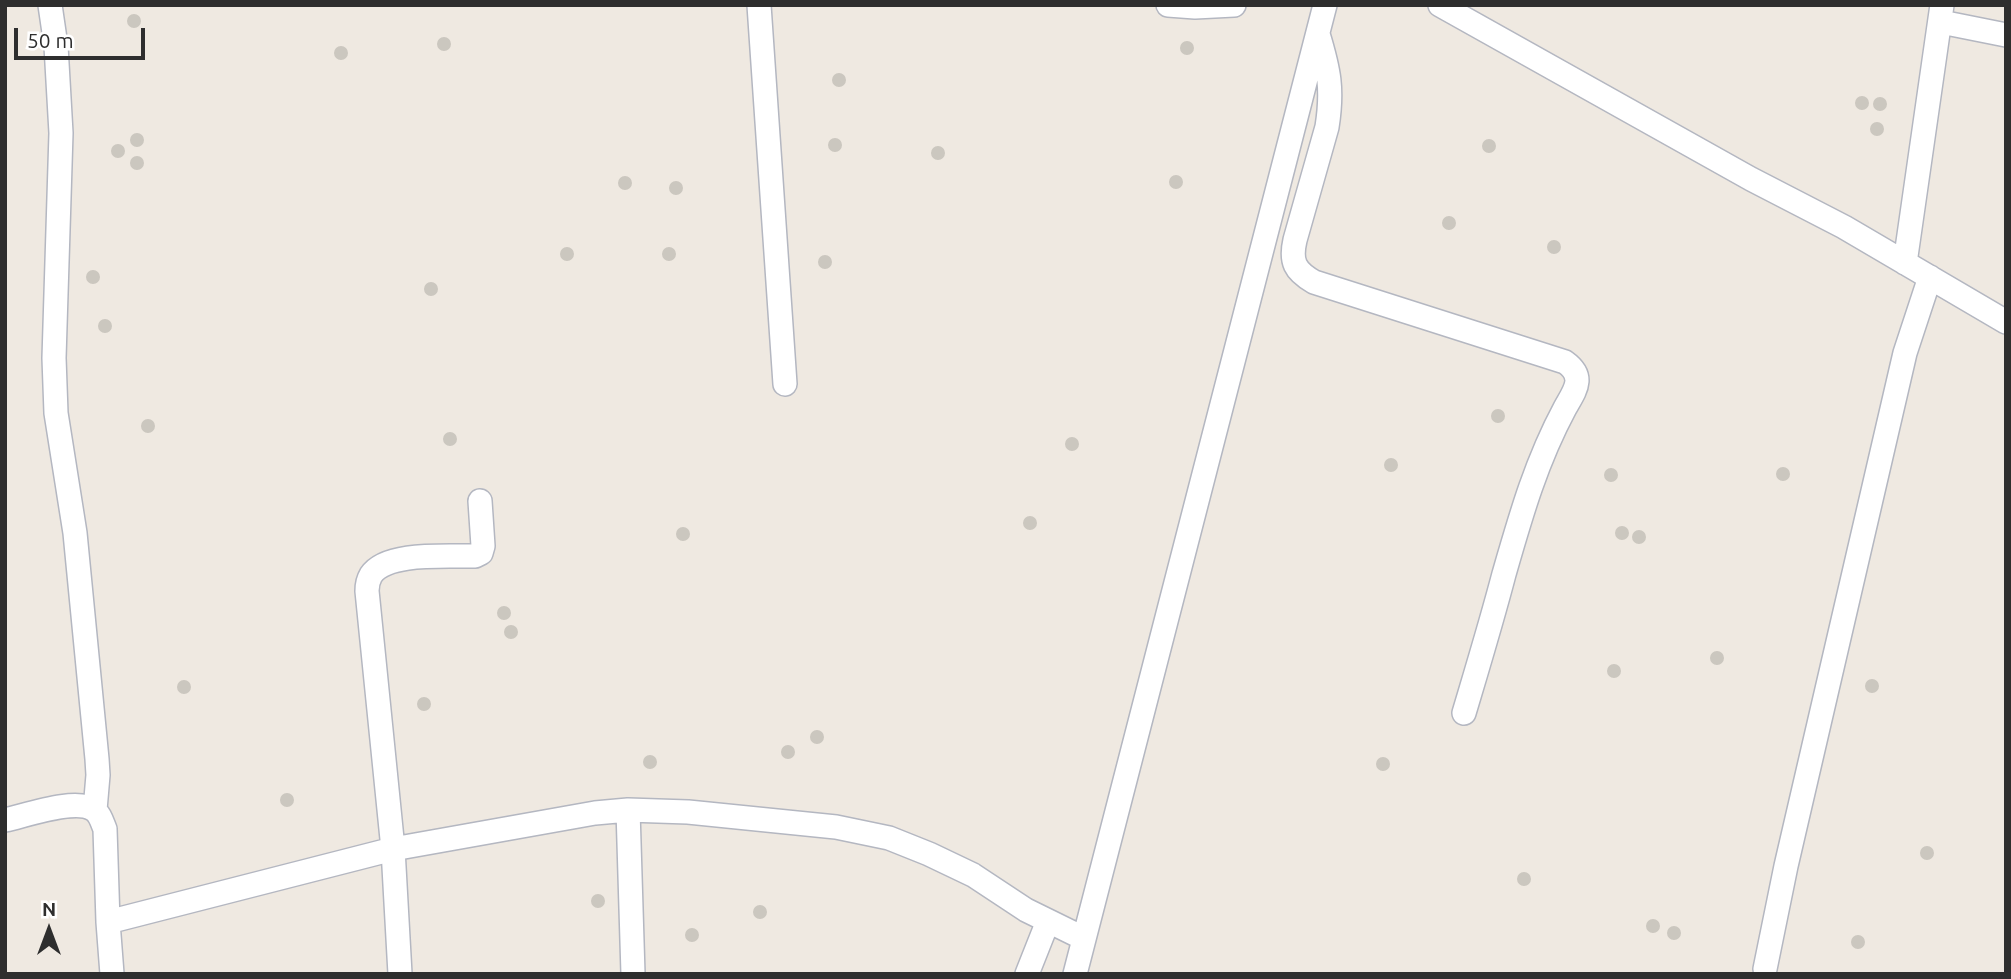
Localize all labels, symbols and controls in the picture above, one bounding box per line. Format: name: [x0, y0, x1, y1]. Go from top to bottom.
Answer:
scale bar: [18, 14, 149, 58]
text: 50 m: [27, 28, 74, 52]
north arrow: [14, 895, 84, 965]
text: N: [42, 898, 56, 920]

